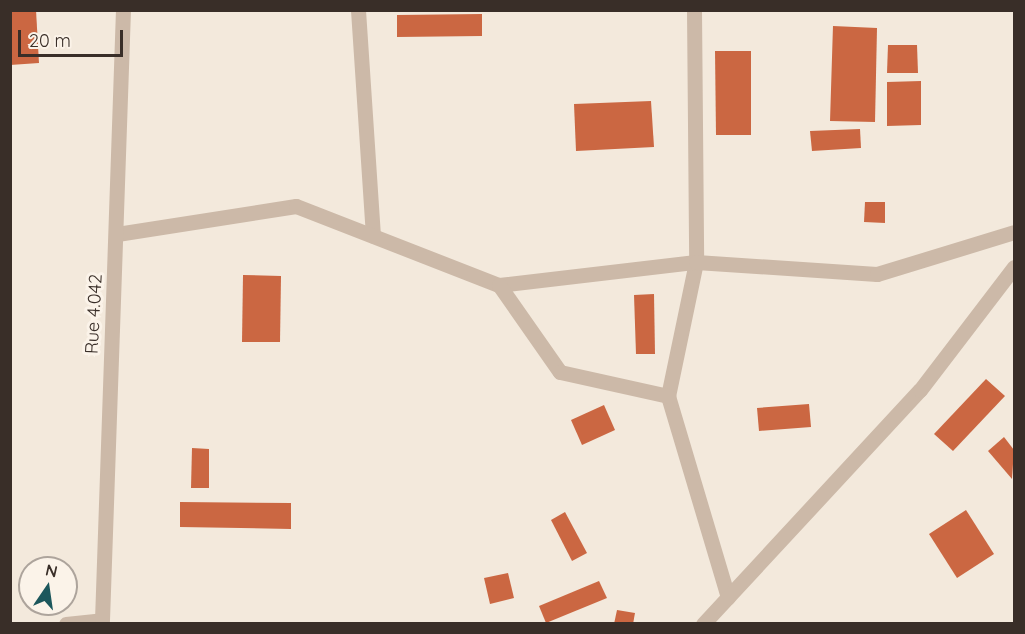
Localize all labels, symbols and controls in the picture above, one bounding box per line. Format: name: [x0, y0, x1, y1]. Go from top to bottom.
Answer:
scale bar: [21, 18, 126, 56]
text: 20 m: [29, 29, 71, 52]
street label: Rue 4.042: [81, 273, 107, 355]
north arrow: [18, 556, 78, 616]
text: N: [44, 559, 60, 581]

